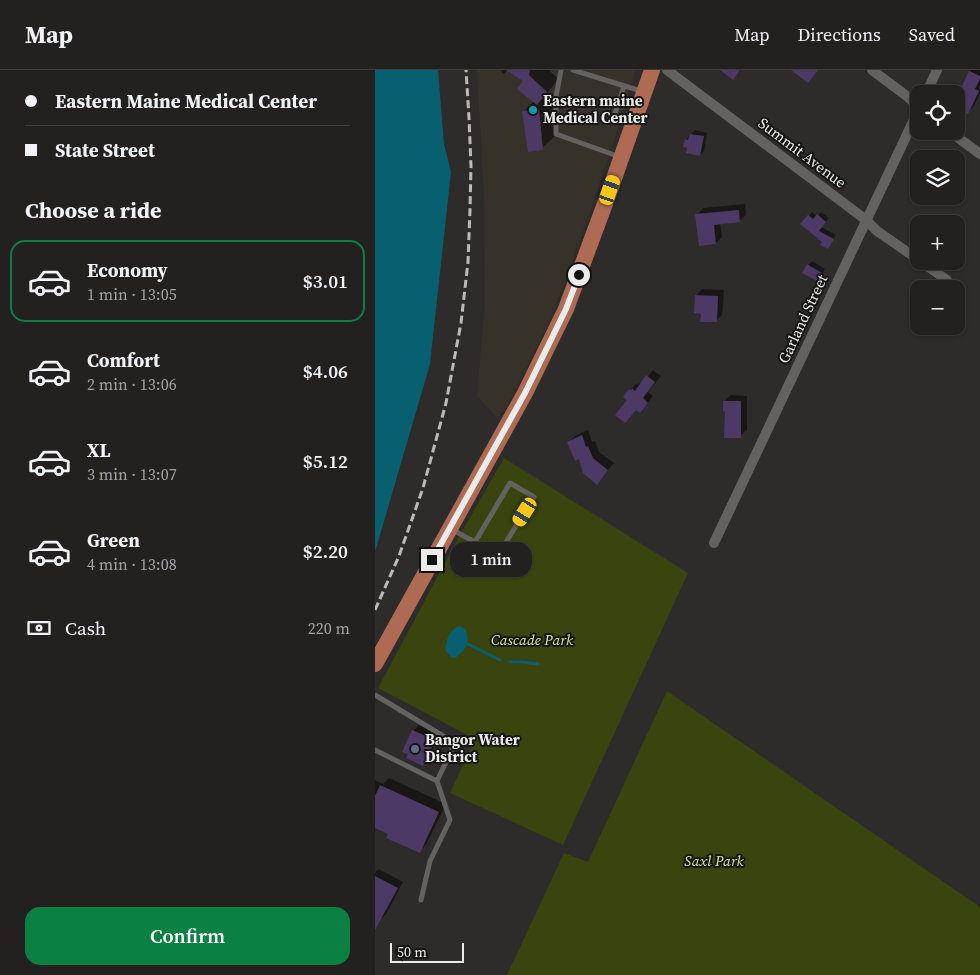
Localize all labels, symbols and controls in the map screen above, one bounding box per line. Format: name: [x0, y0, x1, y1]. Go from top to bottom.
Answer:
text: Map: [25, 18, 73, 51]
text: Map: [734, 22, 770, 47]
text: Directions: [798, 22, 881, 47]
text: Saved: [909, 22, 955, 47]
map controls: [910, 85, 965, 335]
button: locate: [910, 85, 965, 140]
text: Eastern Maine Medical Center: [55, 88, 317, 114]
place label: Eastern maine Medical Center: [543, 90, 648, 128]
marker: Eastern maine Medical Center: [527, 104, 539, 116]
street label: Summit Avenue: [754, 112, 851, 193]
text: State Street: [55, 137, 155, 163]
button: layers: [910, 150, 965, 205]
car: [598, 173, 621, 207]
text: Choose a ride: [25, 195, 162, 225]
button: +: [910, 215, 965, 270]
text: Economy: [87, 257, 168, 283]
icon: car: [27, 259, 72, 304]
route start: [568, 264, 590, 286]
text: $3.01: [303, 268, 348, 294]
street label: Garland Street: [773, 271, 832, 367]
button: −: [910, 280, 965, 335]
text: 1 min · 13:05: [87, 283, 177, 305]
text: Comfort: [87, 347, 160, 373]
icon: car: [27, 349, 72, 394]
text: $4.06: [303, 358, 348, 384]
text: 2 min · 13:06: [87, 373, 177, 395]
text: XL: [87, 437, 110, 463]
icon: car: [27, 439, 72, 484]
text: $5.12: [303, 448, 348, 474]
text: 3 min · 13:07: [87, 463, 177, 485]
car: [510, 495, 539, 529]
text: Green: [87, 527, 140, 553]
icon: car: [27, 529, 72, 574]
text: $2.20: [303, 538, 348, 564]
callout: 1 min: [449, 542, 532, 578]
text: 1 min: [470, 548, 512, 570]
route end: [421, 549, 443, 571]
text: 4 min · 13:08: [87, 553, 177, 575]
icon: cash: [25, 614, 53, 642]
text: Cash: [65, 615, 106, 641]
text: 220 m: [308, 617, 350, 639]
park label: Cascade Park: [491, 629, 574, 650]
place label: Bangor Water District: [425, 729, 520, 767]
marker: Bangor Water District: [409, 743, 421, 755]
park label: Saxl Park: [684, 850, 745, 871]
button: Confirm: [25, 907, 350, 965]
scale bar: [390, 940, 464, 963]
text: 50 m: [397, 942, 427, 962]

